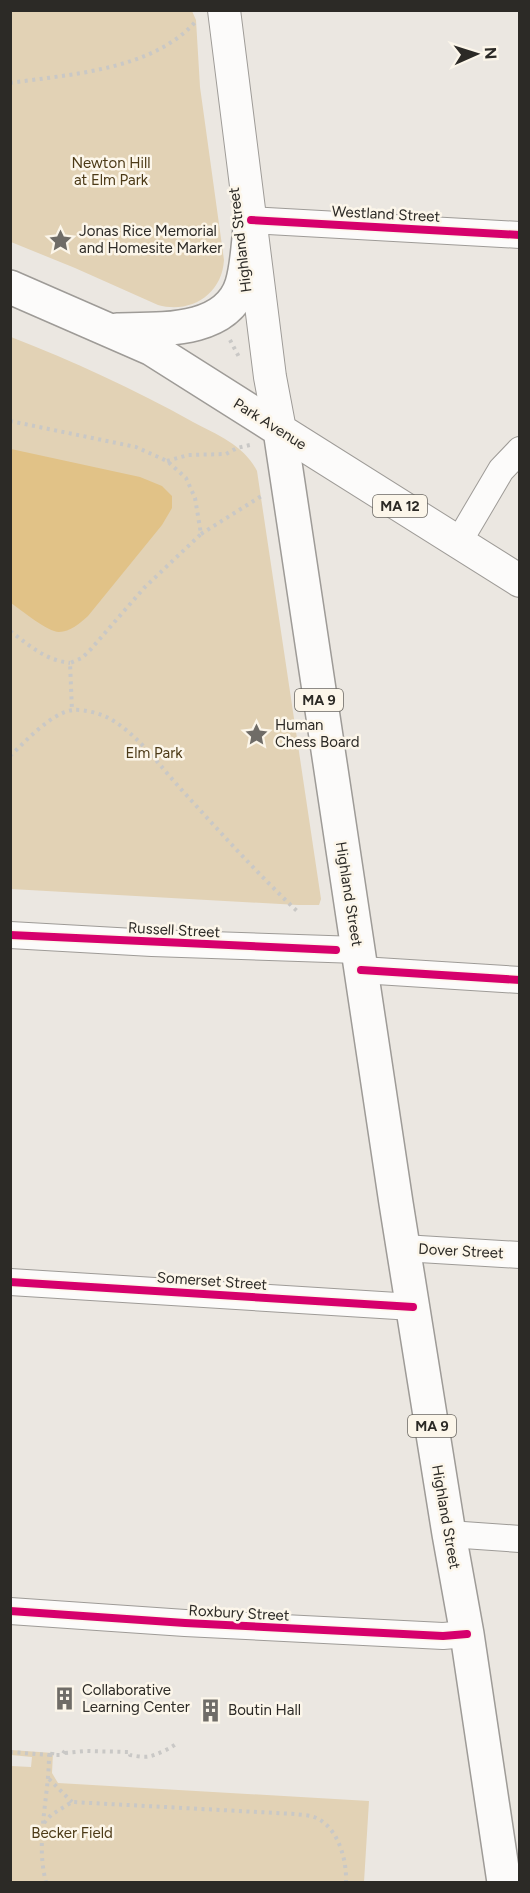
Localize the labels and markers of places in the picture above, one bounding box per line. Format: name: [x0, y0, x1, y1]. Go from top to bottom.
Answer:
place label: Jonas Rice Memorial and Homesite Marker: [79, 222, 222, 257]
place icon: Jonas Rice Memorial and Homesite Marker: [48, 227, 74, 253]
place label: Human Chess Board: [275, 716, 359, 751]
place icon: Human Chess Board: [244, 721, 270, 747]
place label: Collaborative Learning Center: [82, 1681, 190, 1716]
building icon: Collaborative Learning Center: [51, 1686, 77, 1712]
building icon: Boutin Hall: [197, 1697, 223, 1723]
place label: Boutin Hall: [228, 1701, 301, 1719]

